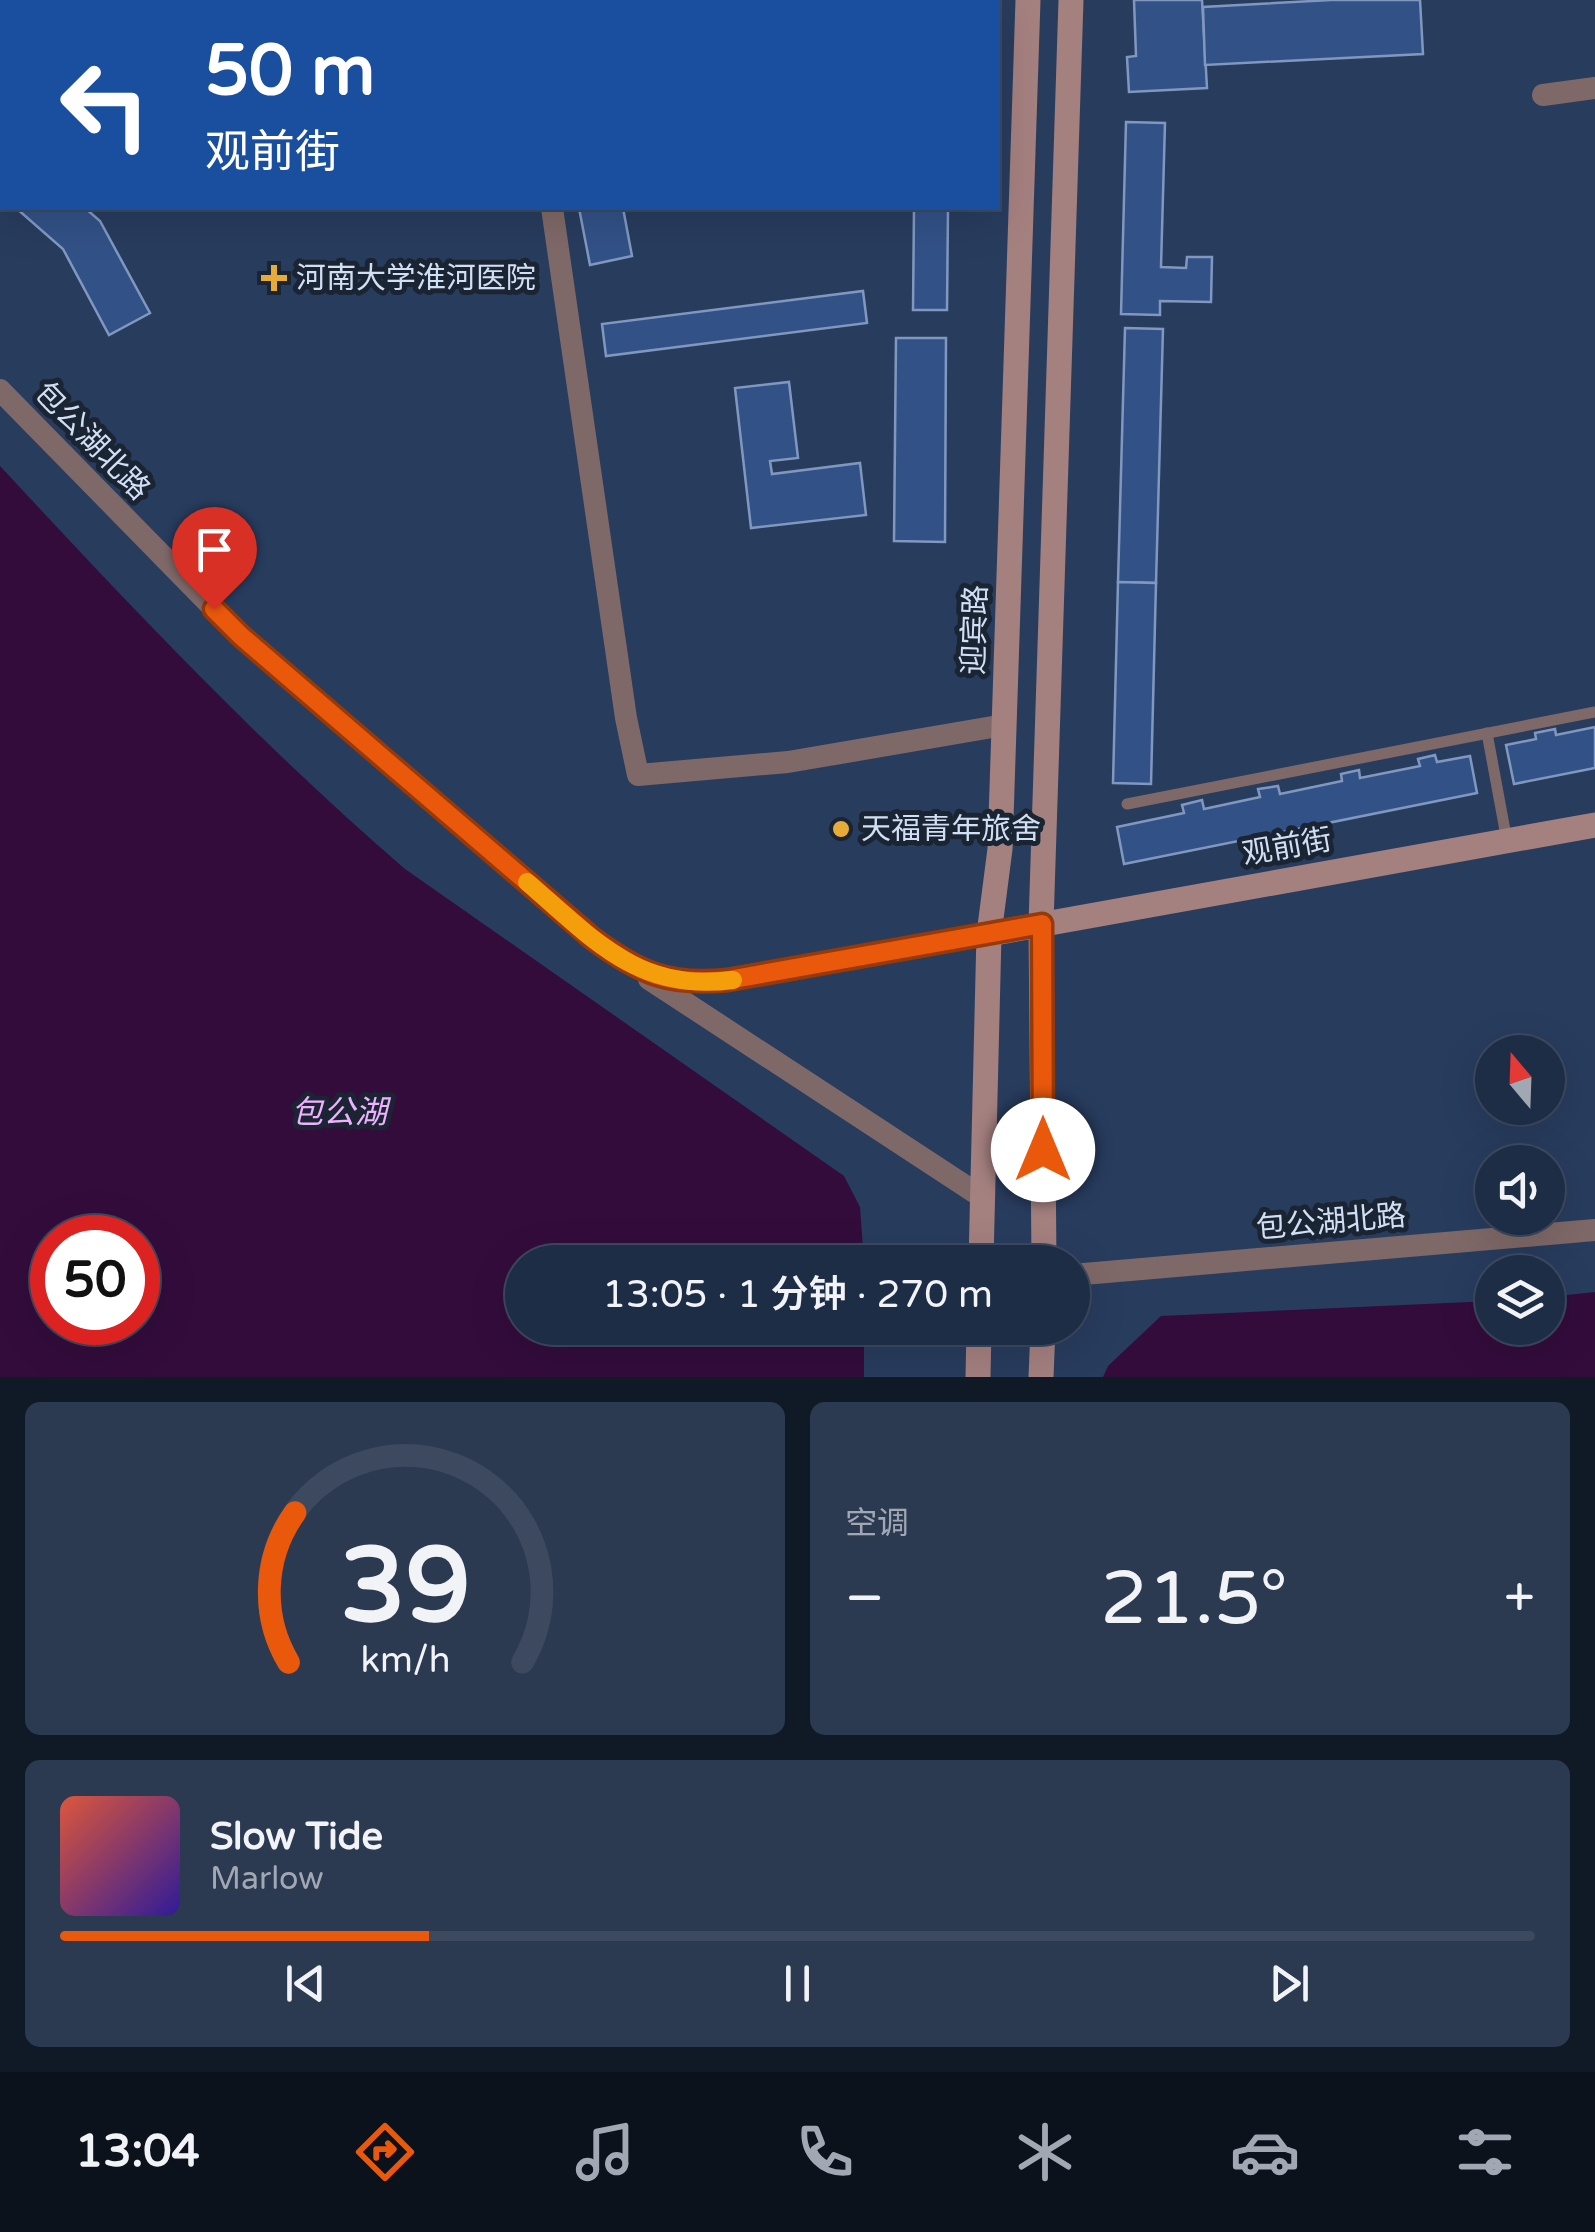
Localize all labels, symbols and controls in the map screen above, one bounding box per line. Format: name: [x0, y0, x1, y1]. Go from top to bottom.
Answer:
text: 50 m: [205, 30, 375, 114]
icon: left: [40, 40, 170, 170]
text: 观前街: [205, 126, 340, 180]
place label: 河南大学淮河医院: [296, 260, 536, 297]
marker: 河南大学淮河医院: [261, 265, 287, 291]
street label: 包公湖北路: [27, 374, 157, 508]
pin: [172, 507, 257, 610]
icon: arrive: [187, 522, 242, 577]
street label: 迎宾路: [955, 584, 995, 676]
place label: 天福青年旅舍: [861, 811, 1041, 848]
marker: 天福青年旅舍: [830, 818, 852, 840]
street label: 观前街: [1239, 821, 1335, 873]
north arrow: [1475, 1035, 1565, 1125]
map controls: [1475, 1035, 1565, 1345]
water label: 包公湖: [291, 1094, 392, 1132]
position arrow: [991, 1098, 1095, 1202]
button: sound: [1475, 1145, 1565, 1235]
street label: 包公湖北路: [1255, 1197, 1407, 1247]
speed limit sign: 50: [30, 1215, 160, 1345]
button: layers: [1475, 1255, 1565, 1345]
text: 13:05 · 1 分钟 · 270 m: [602, 1272, 993, 1318]
text: 空调: [845, 1505, 909, 1543]
text: 39: [340, 1525, 470, 1650]
text: 21.5°: [1100, 1554, 1288, 1644]
text: −: [845, 1566, 884, 1632]
text: +: [1504, 1566, 1535, 1632]
text: km/h: [360, 1639, 450, 1682]
text: Slow Tide: [210, 1814, 383, 1860]
text: Marlow: [210, 1860, 324, 1898]
icon: previous: [278, 1956, 333, 2011]
icon: pause: [770, 1956, 825, 2011]
icon: next: [1262, 1956, 1317, 2011]
icon: directions: [350, 2117, 420, 2187]
icon: music: [570, 2117, 640, 2187]
icon: phone: [790, 2117, 860, 2187]
icon: climate: [1010, 2117, 1080, 2187]
icon: car: [1230, 2117, 1300, 2187]
icon: filters: [1450, 2117, 1520, 2187]
text: 13:04: [75, 2125, 200, 2179]

